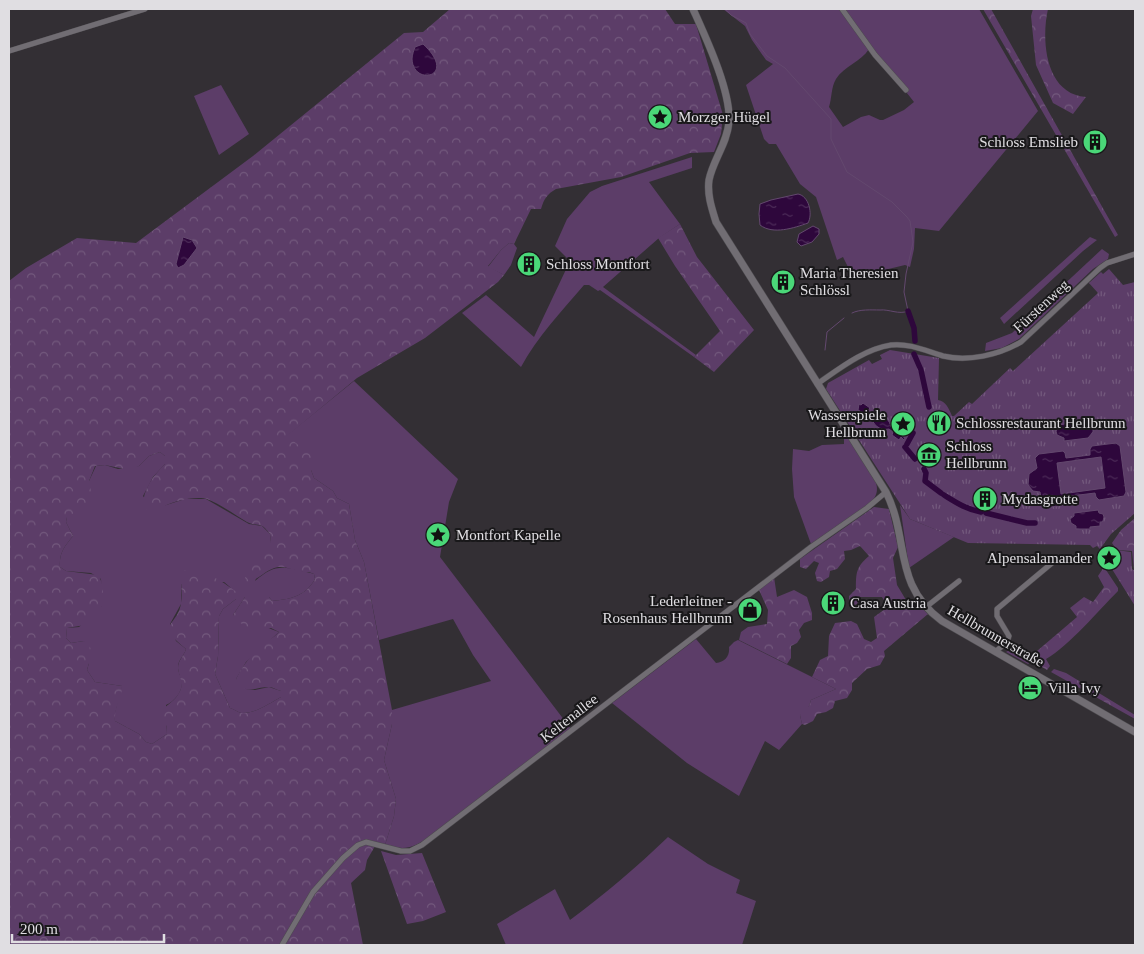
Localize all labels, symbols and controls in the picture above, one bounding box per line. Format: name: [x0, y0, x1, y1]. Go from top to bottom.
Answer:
place icon: Morzger Hügel: [647, 104, 673, 130]
place label: Morzger Hügel: [678, 109, 770, 125]
building icon: Schloss Emslieb: [1082, 129, 1108, 155]
place label: Schloss Emslieb: [979, 134, 1078, 150]
building icon: Schloss Montfort: [516, 251, 542, 277]
place label: Schloss Montfort: [546, 256, 651, 272]
place label: Maria Theresien Schlössl: [800, 265, 899, 298]
building icon: Maria Theresien Schlössl: [770, 269, 796, 295]
street label: Fürstenweg: [1010, 276, 1072, 336]
place label: Wasserspiele Hellbrunn: [808, 407, 886, 440]
restaurant icon: Schlossrestaurant Hellbrunn: [926, 410, 952, 436]
place icon: Wasserspiele Hellbrunn: [890, 411, 916, 437]
place label: Schlossrestaurant Hellbrunn: [956, 415, 1126, 431]
place label: Schloss Hellbrunn: [946, 438, 1007, 471]
museum icon: Schloss Hellbrunn: [916, 442, 942, 468]
building icon: Mydasgrotte: [972, 486, 998, 512]
place label: Mydasgrotte: [1002, 491, 1078, 507]
place icon: Montfort Kapelle: [425, 522, 451, 548]
place label: Montfort Kapelle: [456, 527, 561, 543]
place icon: Alpensalamander: [1096, 545, 1122, 571]
place label: Alpensalamander: [987, 550, 1092, 566]
building icon: Casa Austria: [820, 590, 846, 616]
place label: Lederleitner - Rosenhaus Hellbrunn: [602, 593, 732, 626]
place label: Casa Austria: [850, 595, 927, 611]
shop icon: Lederleitner - Rosenhaus Hellbrunn: [737, 597, 763, 623]
street label: Hellbrunnerstraße: [945, 602, 1047, 670]
hotel icon: Villa Ivy: [1017, 675, 1043, 701]
place label: Villa Ivy: [1048, 680, 1101, 696]
street label: Keltenallee: [537, 690, 601, 745]
scale bar: [12, 912, 165, 944]
text: 200 m: [20, 921, 58, 937]

